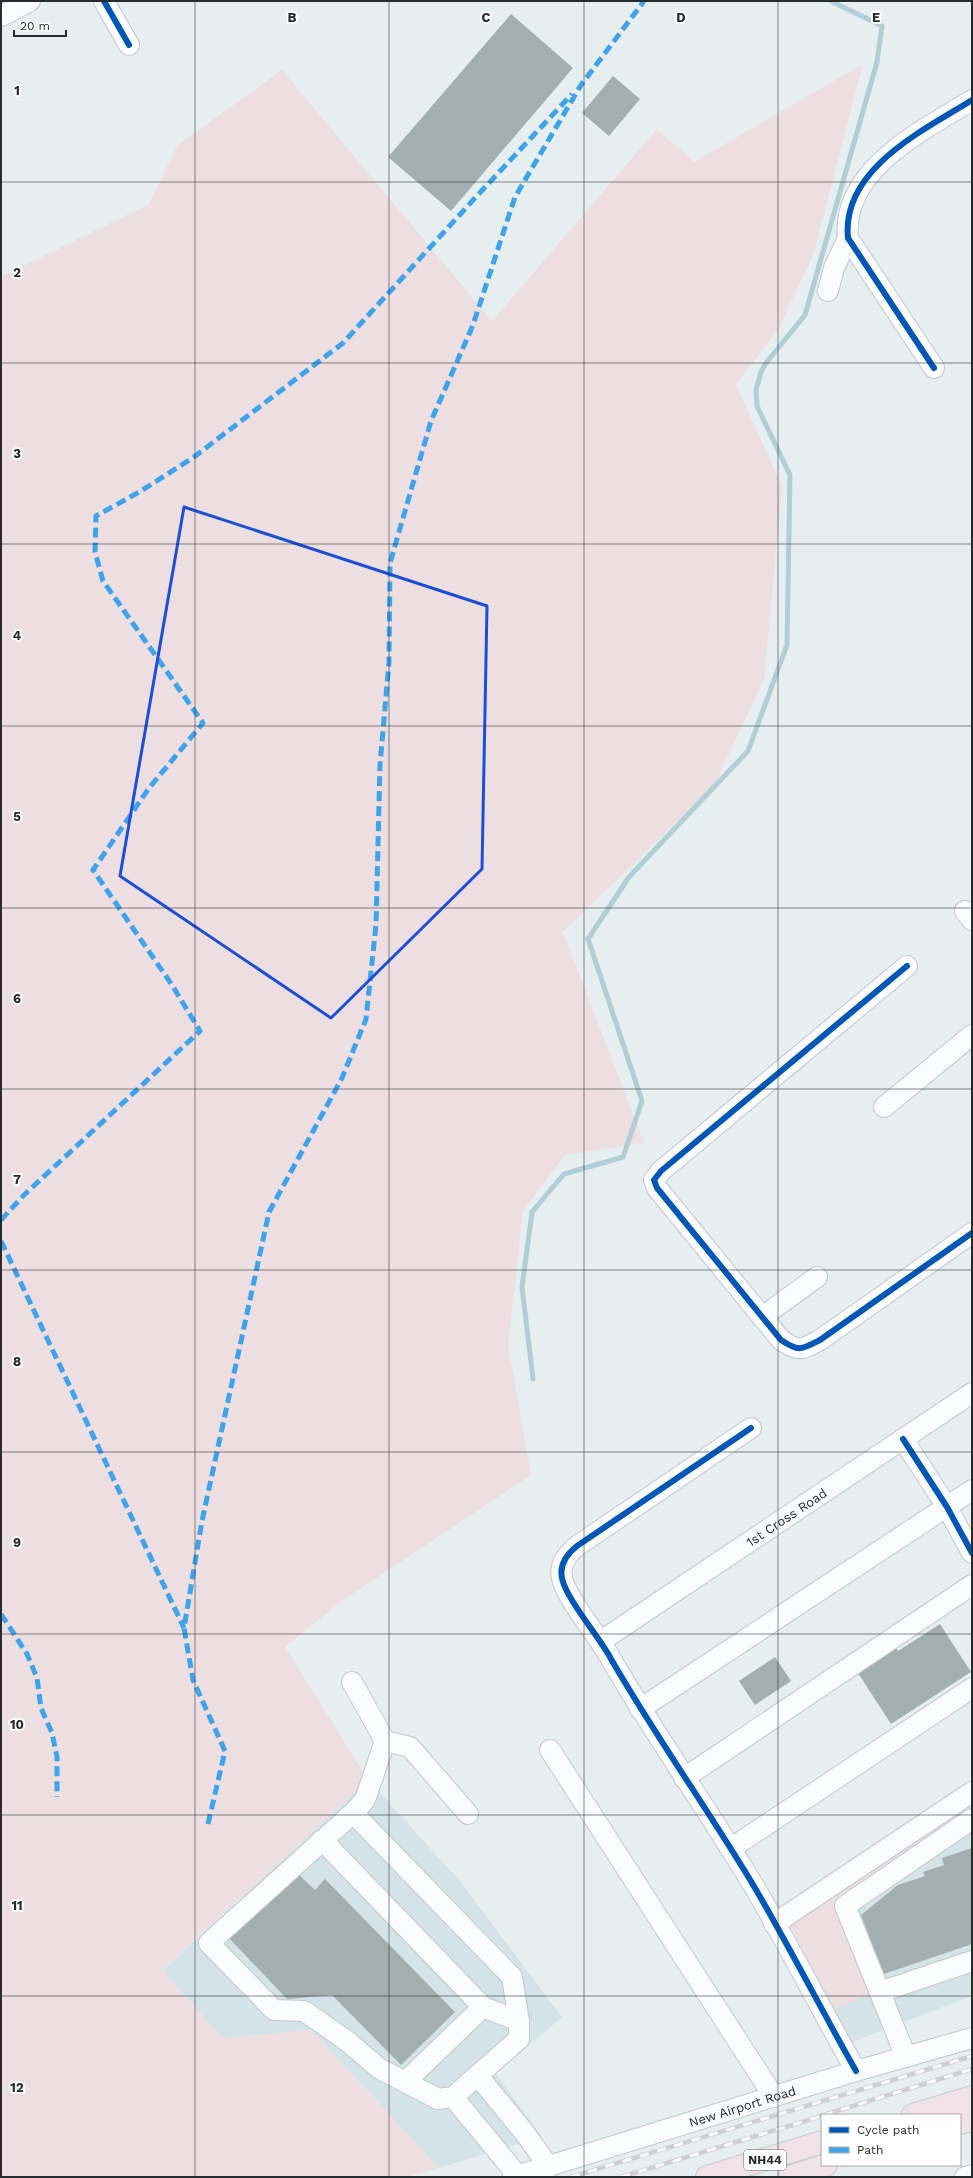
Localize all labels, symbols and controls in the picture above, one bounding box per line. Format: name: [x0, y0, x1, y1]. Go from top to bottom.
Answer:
text: B: [288, 10, 297, 25]
text: C: [482, 10, 491, 25]
text: D: [676, 10, 686, 25]
text: E: [872, 10, 880, 25]
scale bar: [14, 12, 66, 38]
text: 20 m: [20, 19, 50, 33]
text: 1: [14, 83, 20, 98]
text: 2: [13, 265, 21, 280]
text: 3: [13, 446, 21, 461]
text: 4: [13, 628, 22, 643]
text: 5: [13, 809, 21, 824]
text: 6: [13, 991, 21, 1006]
text: 7: [13, 1172, 21, 1187]
text: 8: [13, 1354, 21, 1369]
street label: 1st Cross Road: [743, 1485, 829, 1549]
text: 9: [13, 1535, 21, 1550]
text: 10: [10, 1717, 24, 1732]
text: 11: [11, 1898, 23, 1913]
text: 12: [10, 2080, 24, 2095]
street label: New Airport Road: [687, 2083, 798, 2130]
legend: [821, 2114, 961, 2166]
text: Cycle path: [857, 2123, 919, 2137]
text: Path: [857, 2143, 883, 2157]
road number: NH44: [744, 2150, 786, 2170]

